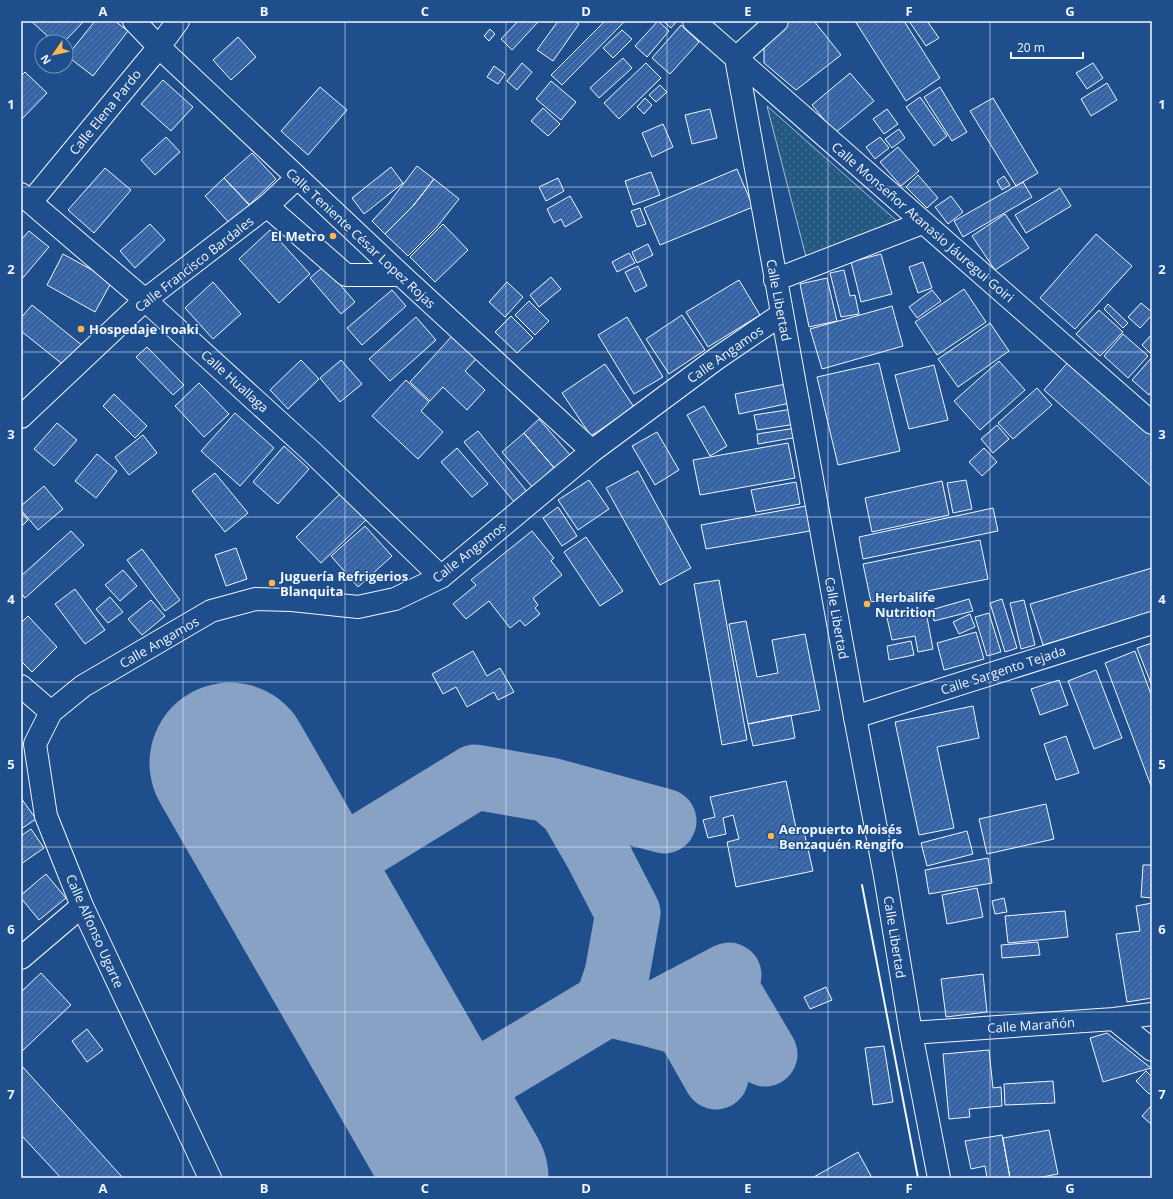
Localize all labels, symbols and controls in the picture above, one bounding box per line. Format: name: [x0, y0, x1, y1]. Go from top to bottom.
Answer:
text: A: [99, 2, 108, 20]
text: B: [260, 2, 269, 20]
text: C: [421, 2, 429, 20]
text: D: [581, 2, 591, 20]
text: E: [744, 2, 752, 20]
text: F: [905, 2, 913, 20]
text: G: [1065, 2, 1075, 20]
north arrow: [34, 34, 74, 74]
scale bar: [1011, 34, 1083, 60]
text: 20 m: [1017, 39, 1045, 56]
text: N: [37, 52, 54, 68]
street label: Calle Elena Pardo: [65, 65, 145, 159]
text: 1: [7, 95, 15, 113]
text: 1: [1158, 95, 1166, 113]
street label: Calle Monseñor Atanasio Jáuregui Goiri: [828, 138, 1018, 306]
street label: Calle Teniente César Lopez Rojas: [282, 164, 440, 312]
street label: Calle Francisco Bardales: [131, 212, 257, 316]
place label: El Metro: [271, 227, 325, 245]
marker: El Metro: [328, 231, 338, 241]
street label: Calle Libertad: [762, 257, 796, 343]
text: 2: [7, 260, 15, 278]
text: 2: [1158, 260, 1166, 278]
place label: Hospedaje Iroaki: [89, 320, 199, 338]
street label: Calle Angamos: [683, 321, 767, 387]
marker: Hospedaje Iroaki: [76, 324, 86, 334]
street label: Calle Huallaga: [197, 346, 273, 416]
text: 3: [7, 425, 15, 443]
text: 3: [1158, 425, 1166, 443]
street label: Calle Angamos: [428, 517, 510, 587]
place label: Juguería Refrigerios Blanquita: [279, 567, 408, 600]
street label: Calle Libertad: [821, 576, 853, 660]
marker: Juguería Refrigerios Blanquita: [267, 578, 277, 588]
place label: Herbalife Nutrition: [875, 588, 936, 621]
text: 4: [7, 590, 15, 608]
text: 4: [1158, 590, 1166, 608]
marker: Herbalife Nutrition: [862, 599, 872, 609]
street label: Calle Angamos: [116, 612, 202, 672]
street label: Calle Sargento Tejada: [938, 641, 1068, 699]
text: 5: [7, 755, 15, 773]
text: 5: [1158, 755, 1166, 773]
place label: Aeropuerto Moisés Benzaquén Rengifo: [779, 820, 904, 853]
marker: Aeropuerto Moisés Benzaquén Rengifo: [766, 831, 776, 841]
street label: Calle Alfonso Ugarte: [62, 871, 128, 991]
street label: Calle Libertad: [880, 895, 910, 979]
text: 6: [7, 920, 15, 938]
text: 6: [1158, 920, 1166, 938]
street label: Calle Marañón: [987, 1013, 1075, 1037]
text: 7: [7, 1085, 15, 1103]
text: 7: [1158, 1085, 1166, 1103]
text: A: [99, 1179, 108, 1197]
text: B: [260, 1179, 269, 1197]
text: C: [421, 1179, 429, 1197]
text: D: [581, 1179, 591, 1197]
text: E: [744, 1179, 752, 1197]
text: F: [905, 1179, 913, 1197]
text: G: [1065, 1179, 1075, 1197]

